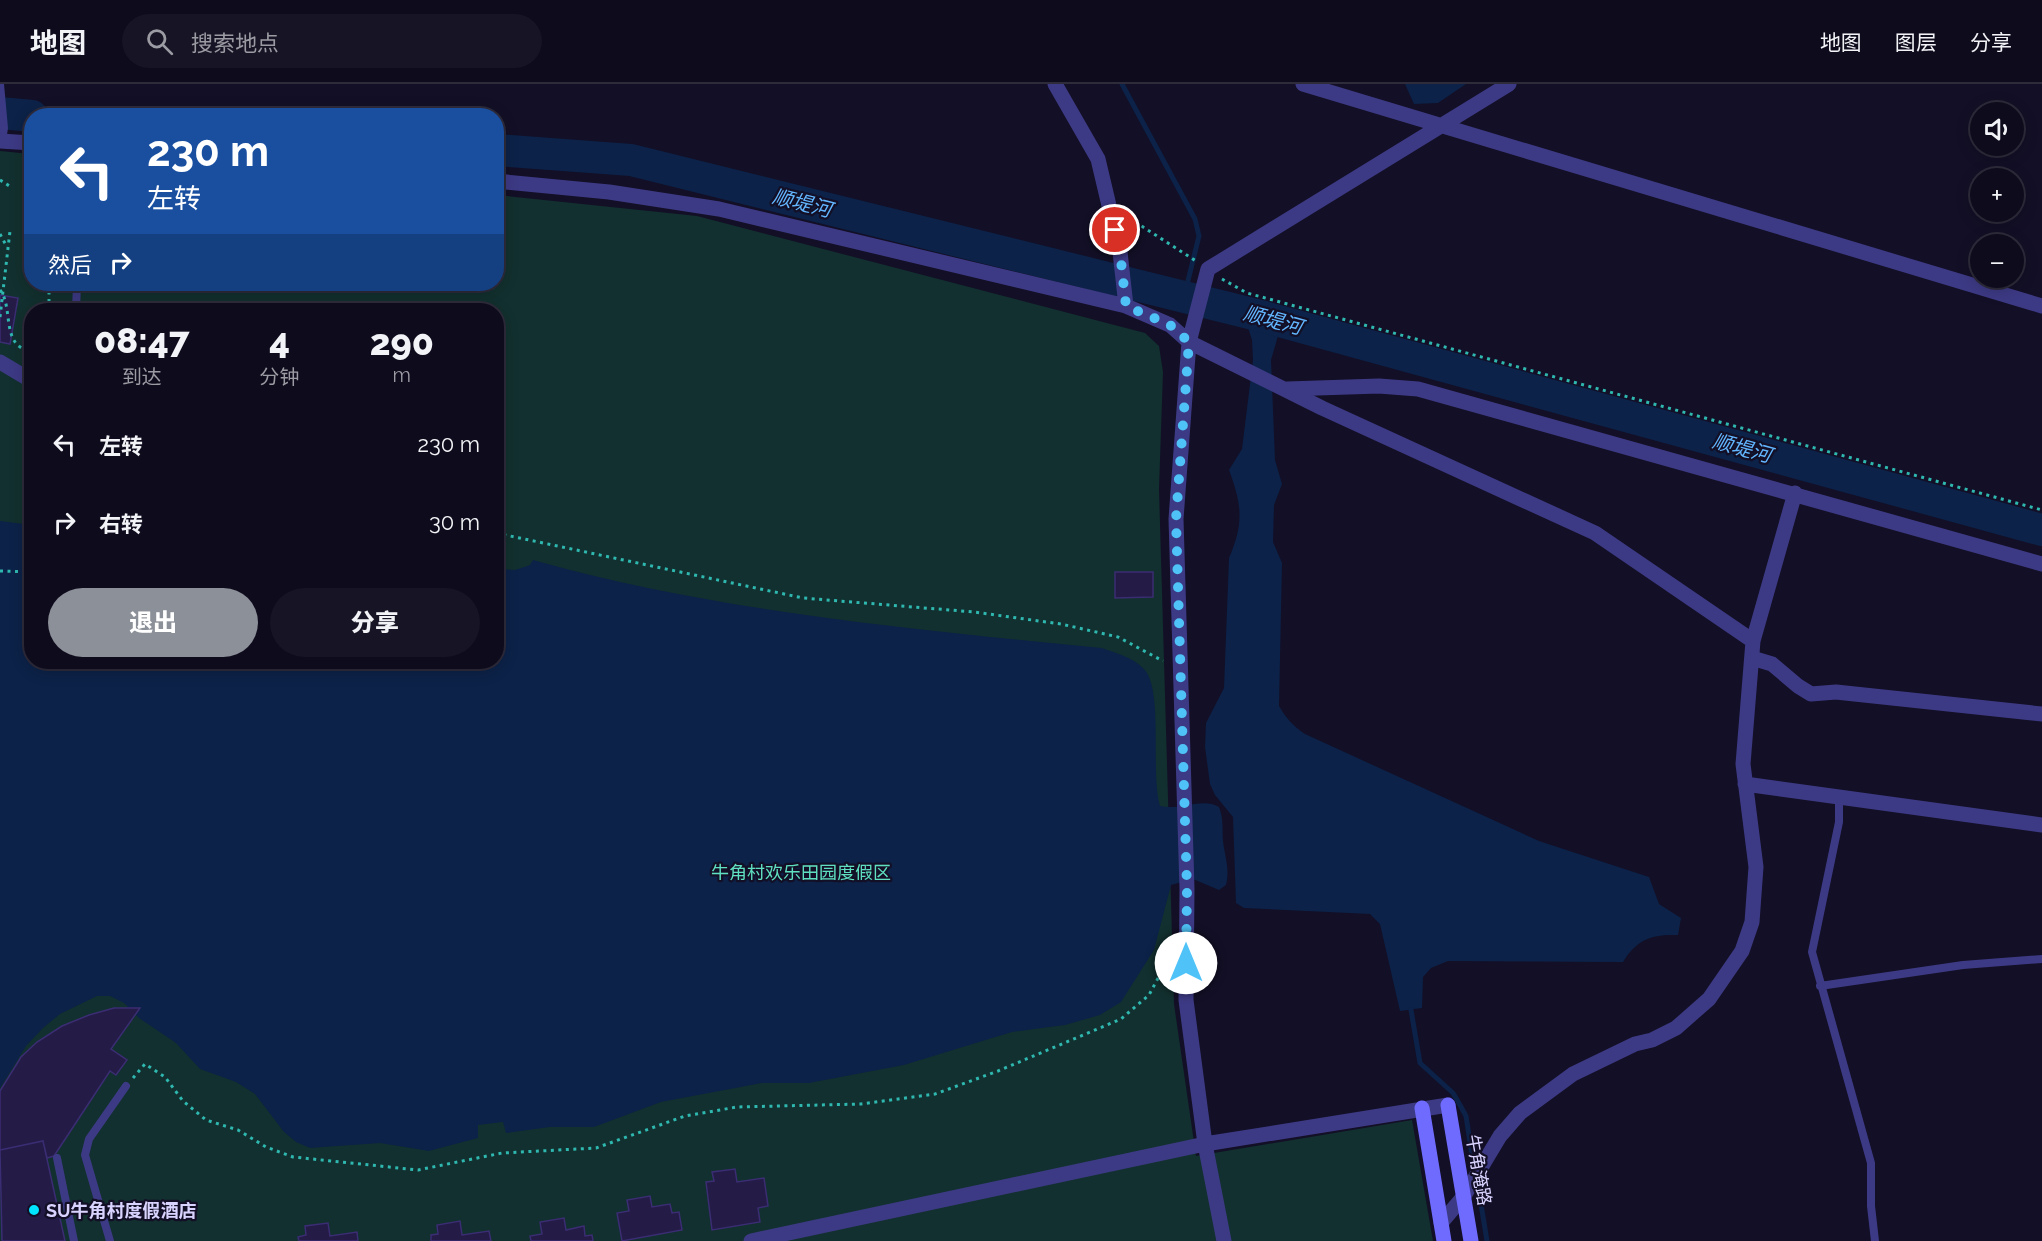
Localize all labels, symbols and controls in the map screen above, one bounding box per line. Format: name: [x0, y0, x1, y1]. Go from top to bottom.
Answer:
search box: [122, 14, 542, 68]
icon: search: [143, 25, 176, 58]
text: 地图: [30, 27, 86, 60]
text: 搜索地点: [191, 30, 279, 56]
text: 地图: [1820, 30, 1862, 55]
text: 图层: [1895, 30, 1937, 55]
text: 分享: [1970, 30, 2012, 55]
map controls: [1970, 102, 2024, 288]
button: sound: [1970, 102, 2024, 156]
text: 230 m: [147, 127, 269, 176]
icon: left: [48, 132, 126, 210]
button: +: [1970, 168, 2024, 222]
text: 左转: [147, 183, 201, 214]
water label: 顺堤河: [770, 184, 838, 223]
pin: [1089, 204, 1140, 255]
icon: arrive: [1098, 213, 1131, 246]
button: −: [1970, 234, 2024, 288]
icon: right: [104, 246, 137, 279]
text: 然后: [48, 252, 92, 278]
water label: 顺堤河: [1241, 301, 1309, 340]
text: 08:47: [94, 319, 189, 361]
text: 4: [269, 319, 290, 361]
text: 290: [370, 321, 434, 363]
text: m: [393, 363, 411, 387]
text: 到达: [122, 365, 162, 389]
text: 分钟: [260, 365, 300, 389]
icon: left: [48, 428, 81, 461]
water label: 顺堤河: [1710, 429, 1778, 468]
text: 230 m: [417, 431, 480, 457]
text: 左转: [99, 433, 143, 459]
icon: right: [48, 506, 81, 539]
text: 30 m: [429, 509, 480, 535]
text: 右转: [99, 511, 143, 537]
button: 退出: [48, 588, 258, 657]
button: 分享: [270, 588, 480, 657]
park label: 牛角村欢乐田园度假区: [711, 862, 891, 883]
position arrow: [1154, 931, 1218, 995]
street label: 牛角淹路: [1462, 1133, 1496, 1207]
place label: SU牛角村度假酒店: [46, 1200, 197, 1221]
marker: SU牛角村度假酒店: [27, 1203, 41, 1217]

